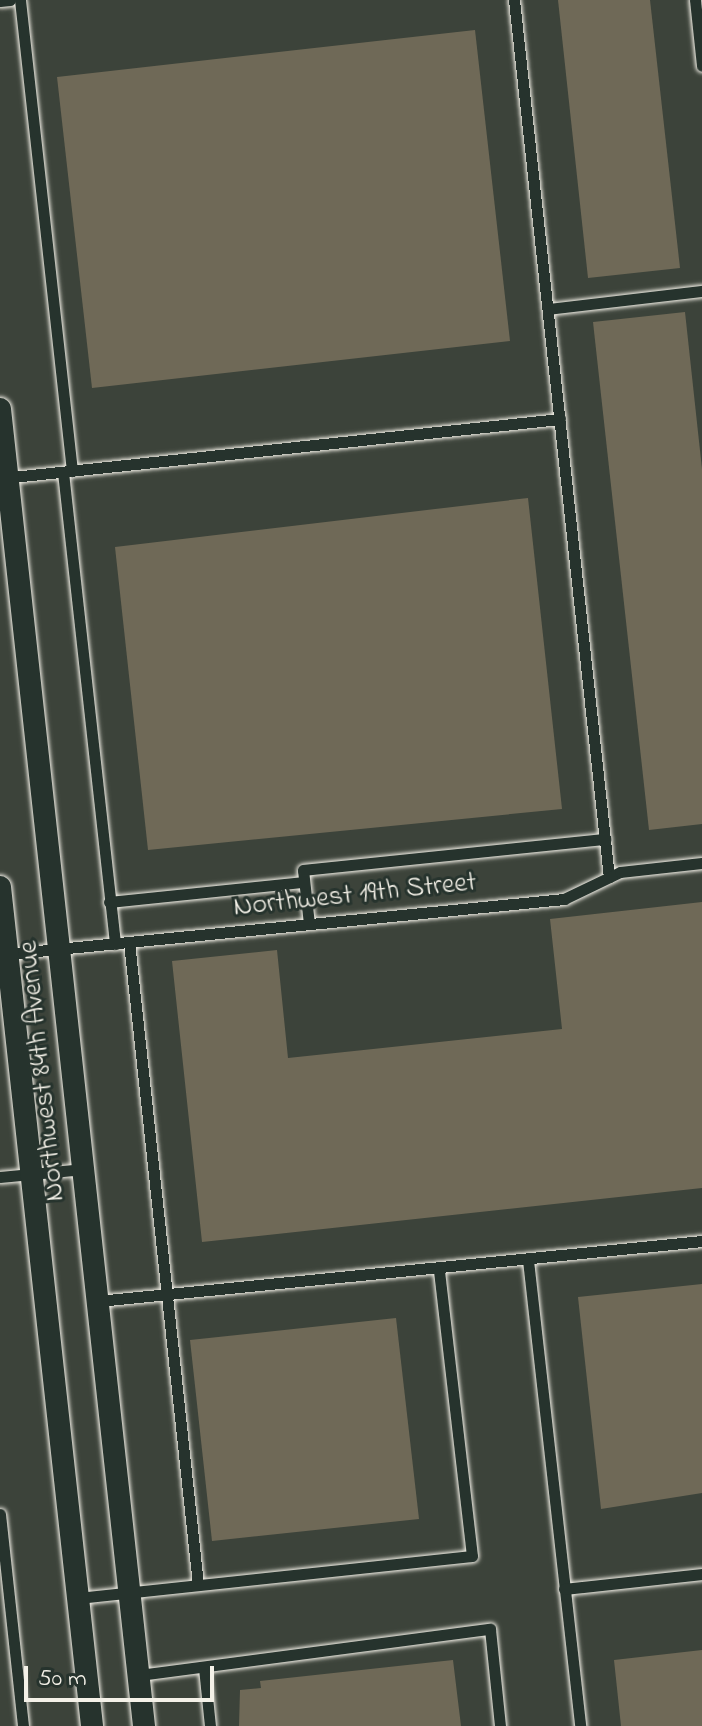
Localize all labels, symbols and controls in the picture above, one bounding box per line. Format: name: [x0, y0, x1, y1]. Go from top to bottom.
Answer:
street label: Northwest 19th Street: [232, 867, 478, 925]
street label: Northwest 84th Avenue: [13, 939, 73, 1203]
scale bar: [28, 1650, 218, 1700]
text: 50 m: [38, 1662, 87, 1697]

